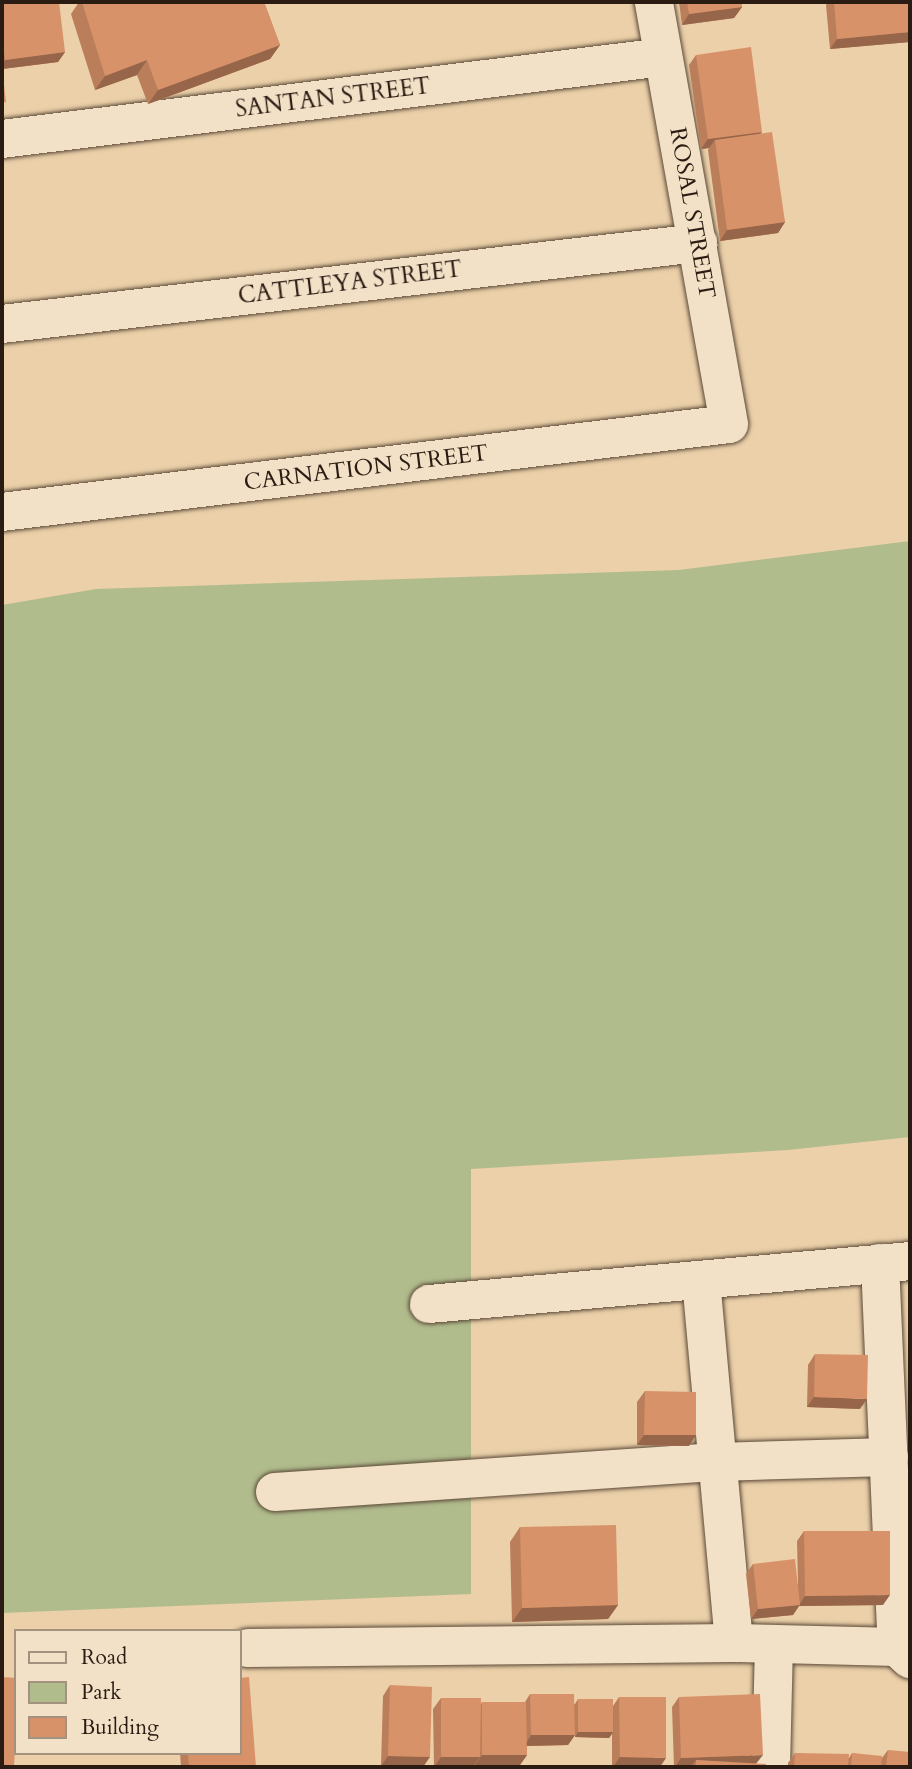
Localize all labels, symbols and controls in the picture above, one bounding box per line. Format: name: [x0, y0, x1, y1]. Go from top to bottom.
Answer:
street label: SANTAN STREET: [234, 72, 432, 124]
street label: ROSAL STREET: [663, 125, 721, 301]
street label: CATTLEYA STREET: [237, 256, 463, 310]
street label: CARNATION STREET: [242, 439, 490, 497]
legend: [14, 1629, 242, 1755]
text: Road: [81, 1643, 127, 1672]
text: Park: [81, 1678, 121, 1707]
text: Building: [81, 1713, 159, 1742]

